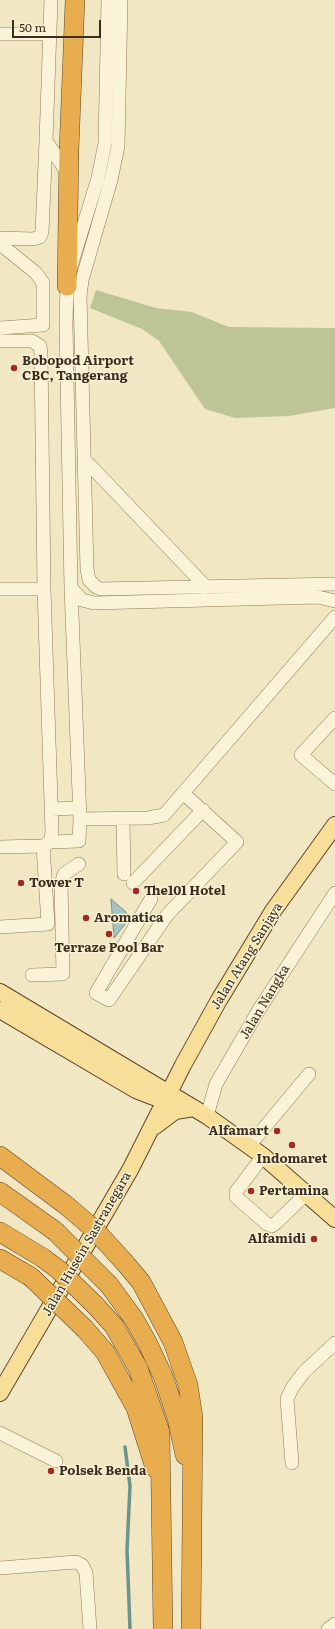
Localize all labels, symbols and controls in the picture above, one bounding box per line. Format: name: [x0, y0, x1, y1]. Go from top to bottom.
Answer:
scale bar: [14, 12, 103, 38]
text: 50 m: [19, 18, 46, 36]
place label: Bobopod Airport CBC, Tangerang: [22, 353, 134, 384]
marker: Bobopod Airport CBC, Tangerang: [9, 363, 19, 373]
place label: Tower T: [29, 875, 84, 891]
marker: Tower T: [16, 878, 26, 888]
place label: The101 Hotel: [144, 883, 226, 899]
marker: The101 Hotel: [131, 886, 141, 896]
street label: Jalan Atang Sanjaya: [208, 900, 286, 1012]
place label: Aromatica: [94, 910, 164, 926]
marker: Aromatica: [81, 913, 91, 923]
marker: Terraze Pool Bar: [104, 929, 114, 939]
place label: Terraze Pool Bar: [54, 940, 164, 956]
street label: Jalan Nangka: [237, 962, 293, 1042]
place label: Alfamart: [209, 1123, 269, 1139]
marker: Alfamart: [272, 1126, 282, 1136]
marker: Indomaret: [287, 1140, 297, 1150]
place label: Indomaret: [257, 1151, 327, 1167]
street label: Jalan Husein Sastranegara: [39, 1169, 135, 1319]
place label: Pertamina: [259, 1183, 329, 1199]
marker: Pertamina: [246, 1186, 256, 1196]
place label: Alfamidi: [248, 1231, 306, 1247]
marker: Alfamidi: [309, 1234, 319, 1244]
place label: Polsek Benda: [59, 1463, 146, 1479]
marker: Polsek Benda: [46, 1466, 56, 1476]

